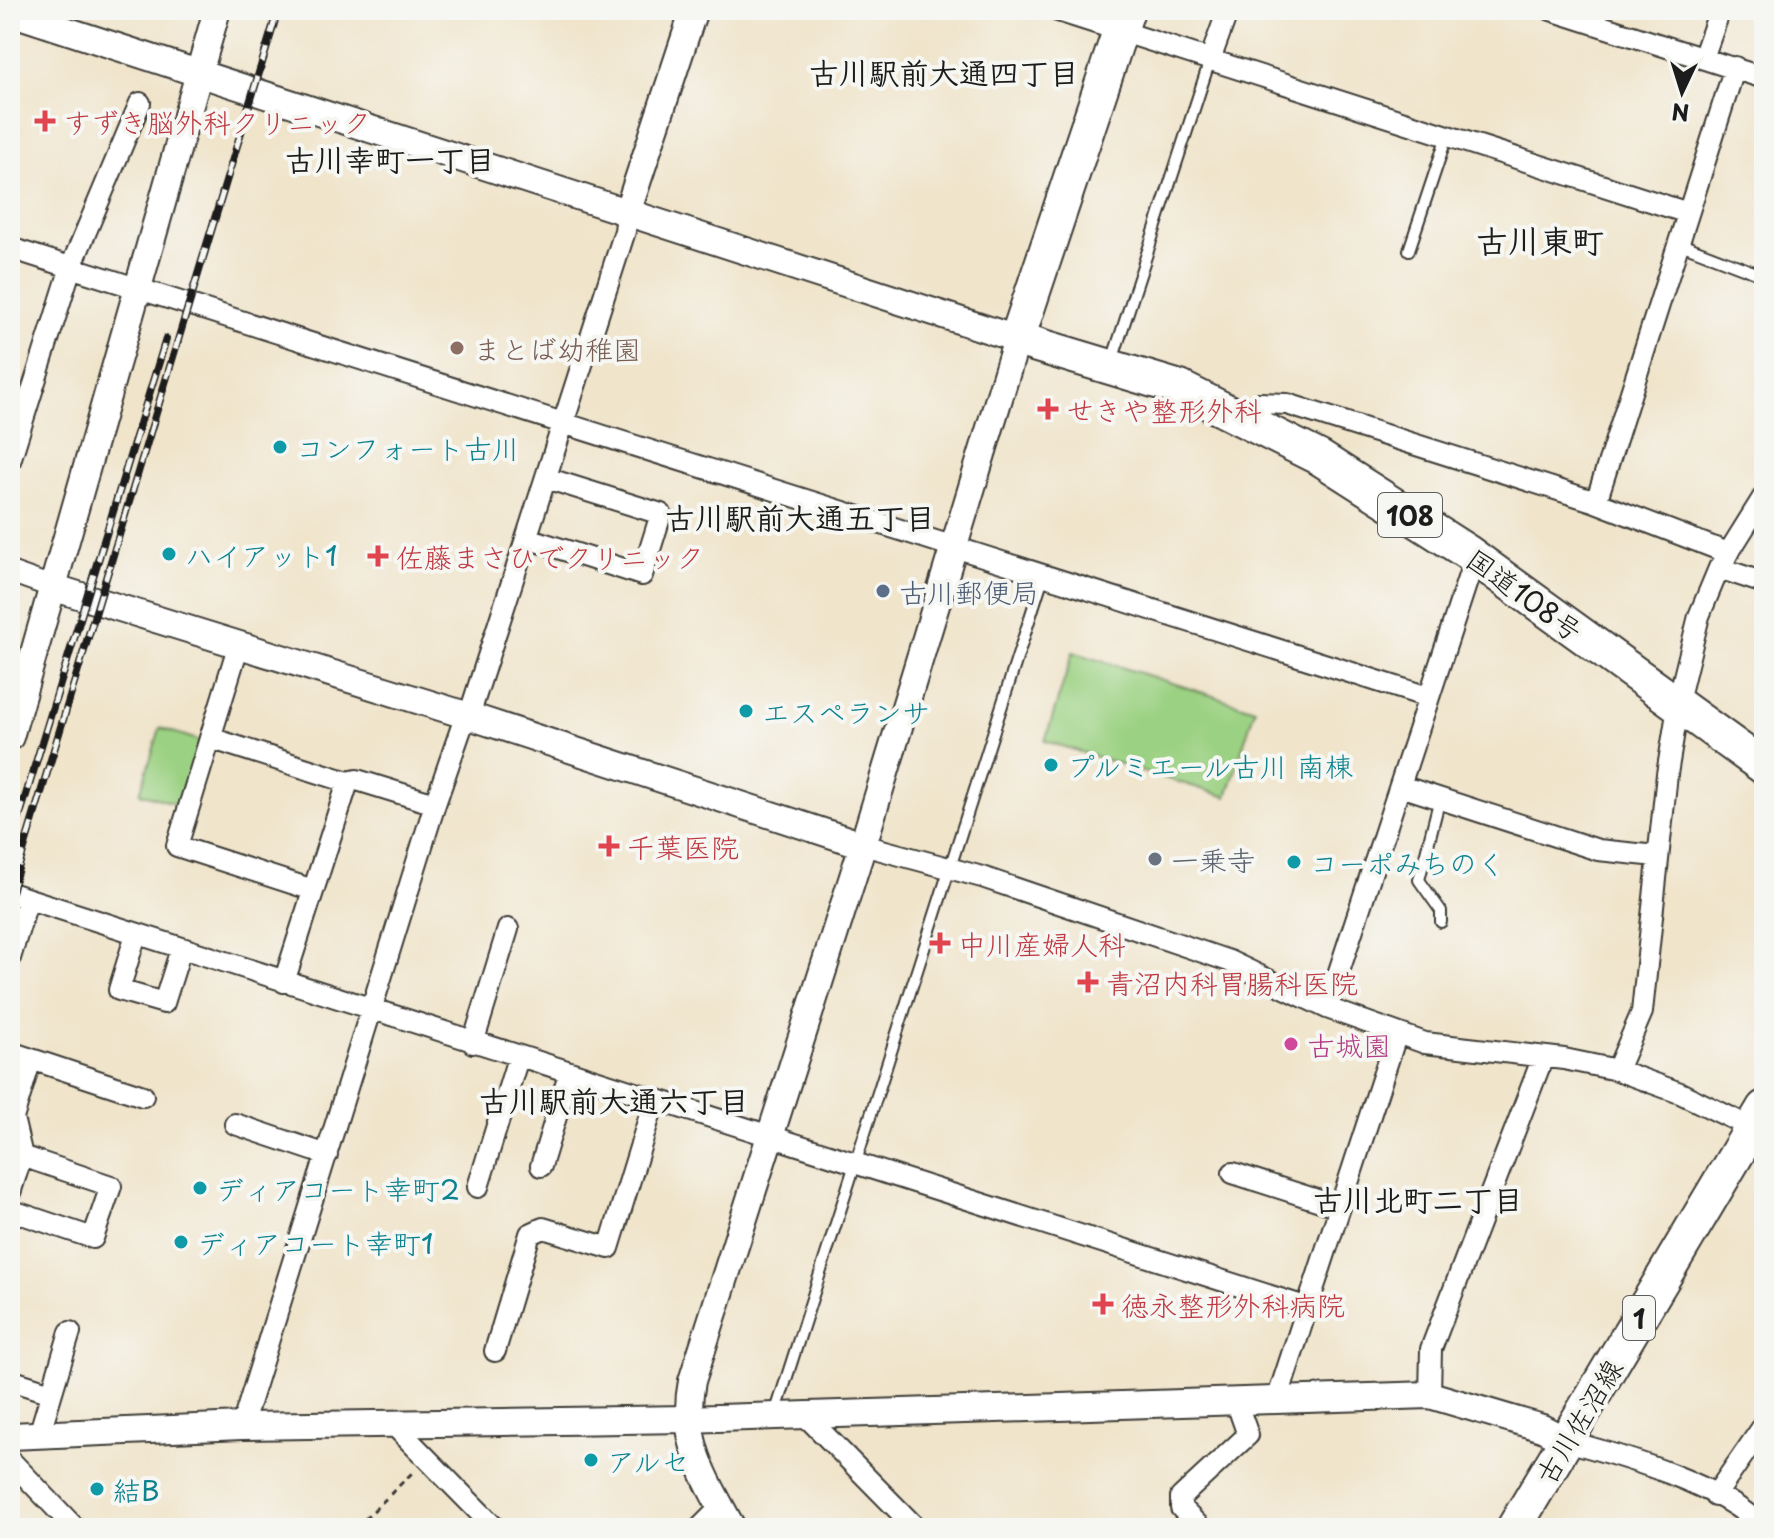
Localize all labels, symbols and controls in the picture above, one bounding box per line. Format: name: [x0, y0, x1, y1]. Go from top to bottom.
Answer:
district label: 古川駅前大通四丁目: [809, 49, 1079, 94]
north arrow: [1642, 52, 1722, 132]
text: N: [1671, 96, 1690, 131]
place label: すずき脳外科クリニック: [63, 100, 371, 143]
marker: すずき脳外科クリニック: [34, 110, 56, 132]
district label: 古川幸町一丁目: [285, 136, 495, 181]
district label: 古川東町: [1476, 216, 1604, 264]
place label: まとば幼稚園: [473, 327, 641, 370]
marker: まとば幼稚園: [448, 339, 466, 357]
place label: せきや整形外科: [1066, 388, 1262, 431]
marker: せきや整形外科: [1037, 398, 1059, 420]
place label: コンフォート古川: [296, 426, 520, 469]
marker: コンフォート古川: [271, 438, 289, 456]
road number: 108: [1378, 493, 1442, 537]
district label: 古川駅前大通五丁目: [665, 494, 935, 539]
place label: ハイアット1: [185, 533, 338, 576]
place label: 佐藤まさひでクリニック: [396, 535, 704, 578]
street label: 国道108号: [1458, 537, 1592, 651]
marker: ハイアット1: [160, 545, 178, 563]
marker: 佐藤まさひでクリニック: [367, 545, 389, 567]
place label: 古川郵便局: [899, 570, 1039, 613]
marker: 古川郵便局: [874, 582, 892, 600]
place label: エスペランサ: [762, 690, 930, 733]
marker: エスペランサ: [737, 702, 755, 720]
place label: プルミエール古川 南棟: [1067, 744, 1353, 787]
marker: プルミエール古川 南棟: [1042, 756, 1060, 774]
place label: 千葉医院: [627, 825, 739, 868]
marker: 千葉医院: [598, 835, 620, 857]
place label: 一乗寺: [1171, 838, 1255, 881]
place label: コーポみちのく: [1310, 841, 1505, 884]
marker: 一乗寺: [1146, 850, 1164, 868]
marker: コーポみちのく: [1285, 853, 1303, 871]
place label: 中川産婦人科: [958, 922, 1126, 965]
marker: 中川産婦人科: [929, 932, 951, 954]
place label: 青沼内科胃腸科医院: [1106, 961, 1358, 1004]
marker: 青沼内科胃腸科医院: [1077, 971, 1099, 993]
place label: 古城園: [1307, 1023, 1391, 1066]
marker: 古城園: [1282, 1035, 1300, 1053]
district label: 古川駅前大通六丁目: [479, 1077, 749, 1122]
place label: ディアコート幸町2: [216, 1167, 460, 1210]
district label: 古川北町二丁目: [1313, 1176, 1523, 1221]
marker: ディアコート幸町2: [191, 1179, 209, 1197]
place label: ディアコート幸町1: [197, 1221, 434, 1264]
marker: ディアコート幸町1: [172, 1233, 190, 1251]
place label: 徳永整形外科病院: [1121, 1283, 1345, 1326]
marker: 徳永整形外科病院: [1092, 1293, 1114, 1315]
road number: 1: [1623, 1296, 1655, 1340]
street label: 古川佐沼線: [1524, 1350, 1632, 1492]
place label: アルセ: [607, 1439, 689, 1482]
marker: アルセ: [582, 1451, 600, 1469]
place label: 結B: [113, 1468, 160, 1511]
marker: 結B: [88, 1480, 106, 1498]

